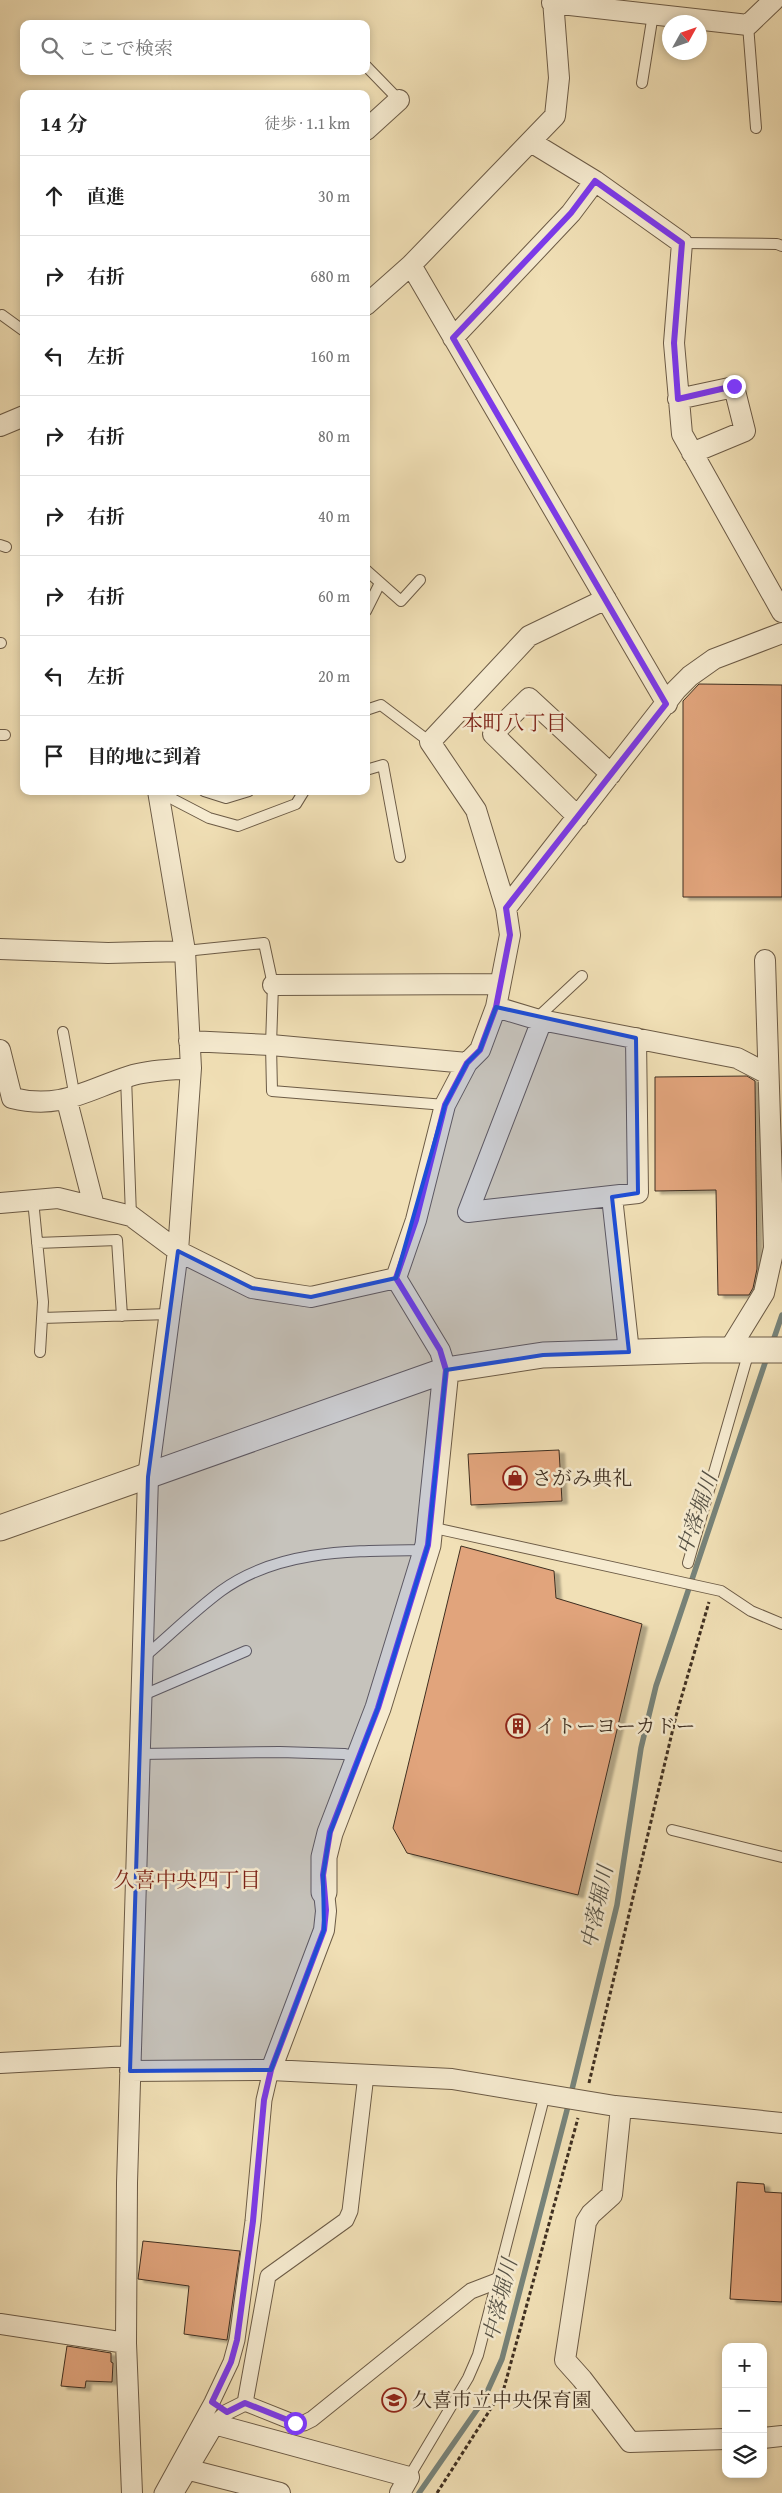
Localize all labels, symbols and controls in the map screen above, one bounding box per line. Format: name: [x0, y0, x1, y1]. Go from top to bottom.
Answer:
north arrow: [662, 15, 707, 60]
search box: [20, 20, 370, 75]
icon: search: [38, 34, 66, 62]
text: ここで検索: [78, 34, 173, 62]
text: 14 分: [40, 108, 87, 139]
text: 徒歩 · 1.1 km: [264, 111, 350, 135]
icon: ahead: [40, 182, 68, 210]
text: 直進: [87, 182, 125, 210]
text: 30 m: [318, 184, 350, 208]
icon: right: [40, 262, 68, 290]
text: 右折: [87, 262, 125, 290]
text: 680 m: [310, 264, 350, 288]
icon: left: [40, 342, 68, 370]
text: 左折: [87, 342, 125, 370]
text: 160 m: [310, 344, 350, 368]
route end: [723, 375, 746, 398]
icon: right: [40, 422, 68, 450]
text: 右折: [87, 422, 125, 450]
text: 80 m: [318, 424, 350, 448]
icon: right: [40, 502, 68, 530]
text: 右折: [87, 502, 125, 530]
text: 40 m: [318, 504, 350, 528]
icon: right: [40, 582, 68, 610]
text: 右折: [87, 582, 125, 610]
text: 60 m: [318, 584, 350, 608]
icon: left: [40, 662, 68, 690]
text: 左折: [87, 662, 125, 690]
text: 20 m: [318, 664, 350, 688]
district label: 本町八丁目: [462, 707, 567, 738]
icon: arrive: [40, 742, 68, 770]
text: 目的地に到着: [87, 742, 201, 770]
place label: さがみ典礼: [532, 1463, 632, 1492]
shop icon: さがみ典礼: [502, 1465, 528, 1491]
water label: 中落堀川: [668, 1467, 726, 1559]
place label: イトーヨーカドー: [536, 1711, 696, 1740]
building icon: イトーヨーカドー: [505, 1713, 531, 1739]
water label: 中落堀川: [573, 1861, 621, 1951]
district label: 久喜中央四丁目: [114, 1864, 261, 1895]
water label: 中落堀川: [474, 2253, 525, 2344]
map controls: [722, 2343, 767, 2478]
button: +: [722, 2343, 767, 2388]
place label: 久喜市立中央保育園: [412, 2385, 592, 2414]
school or university icon: 久喜市立中央保育園: [381, 2387, 407, 2413]
button: −: [722, 2388, 767, 2433]
route start: [284, 2412, 307, 2435]
button: layers: [722, 2433, 767, 2478]

